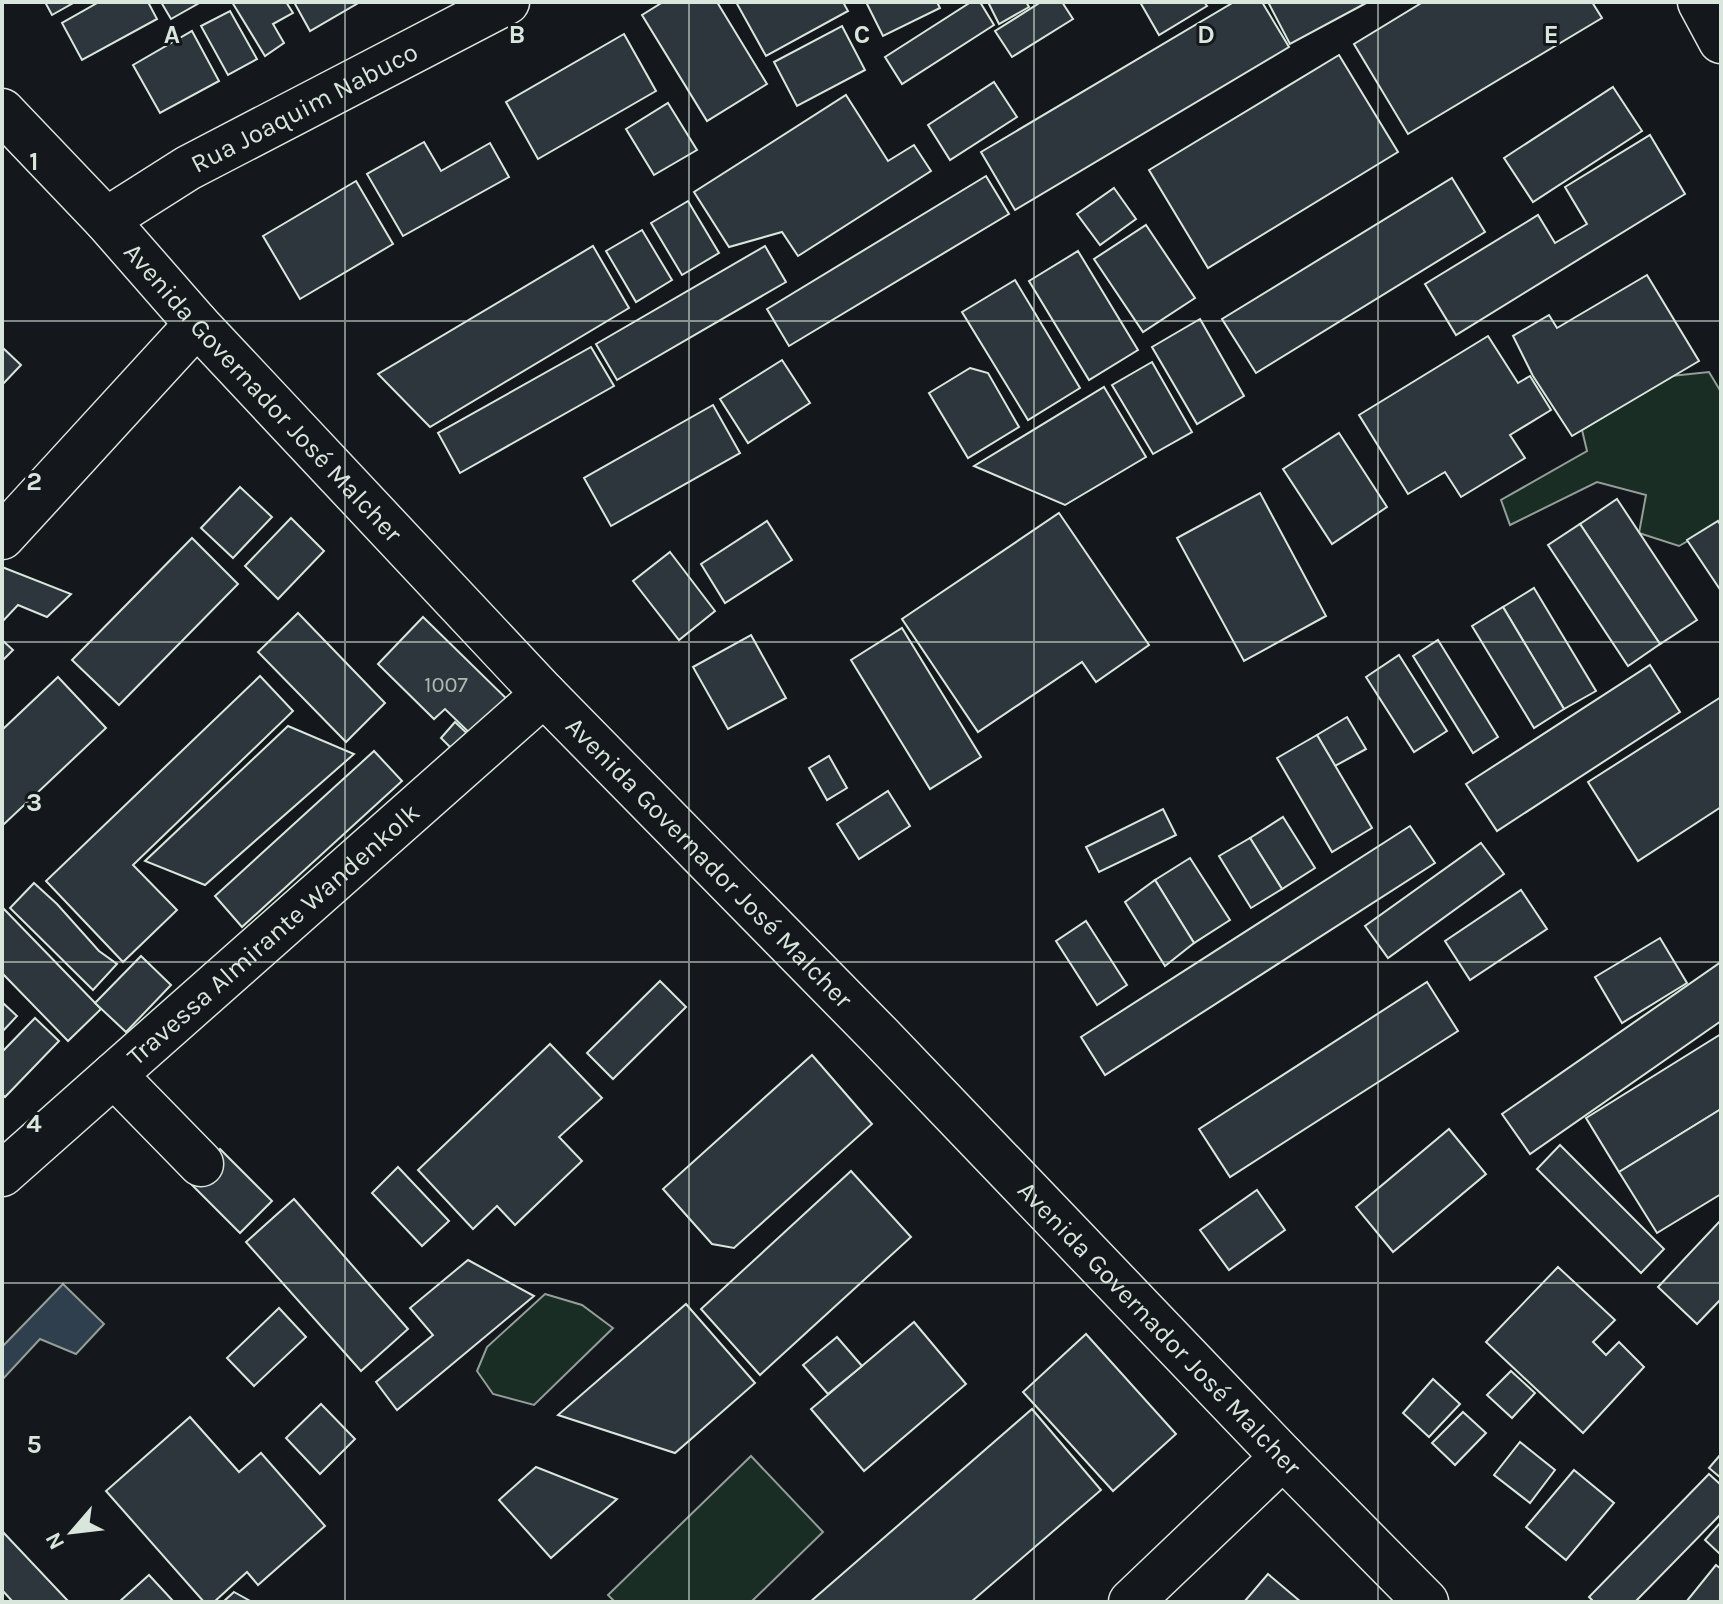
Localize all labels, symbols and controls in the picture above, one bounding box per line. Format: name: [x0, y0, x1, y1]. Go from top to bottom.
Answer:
text: A: [164, 19, 180, 50]
text: B: [509, 19, 525, 50]
text: C: [854, 19, 870, 50]
text: D: [1197, 19, 1215, 50]
text: E: [1543, 19, 1559, 50]
street label: Rua Joaquim Nabuco: [185, 36, 423, 179]
text: 1: [29, 146, 39, 177]
street label: Avenida Governador José Malcher: [118, 236, 409, 549]
text: 2: [26, 466, 42, 497]
house number: 1007: [424, 672, 468, 698]
street label: Avenida Governador José Malcher: [560, 710, 859, 1015]
text: 3: [26, 787, 42, 818]
street label: Travessa Almirante Wandenkolk: [121, 796, 426, 1072]
text: 4: [26, 1108, 42, 1139]
street label: Avenida Governador José Malcher: [1012, 1175, 1308, 1482]
text: 5: [26, 1429, 42, 1460]
north arrow: [32, 1492, 112, 1572]
text: N: [40, 1528, 70, 1554]

